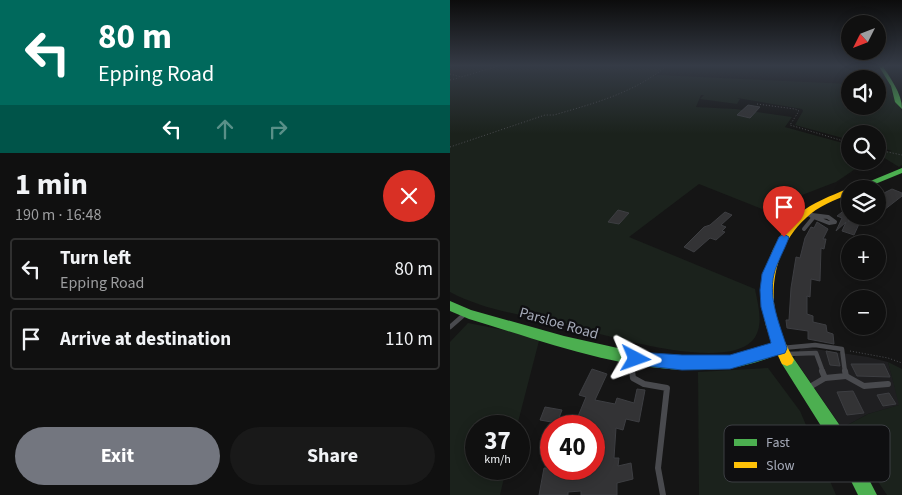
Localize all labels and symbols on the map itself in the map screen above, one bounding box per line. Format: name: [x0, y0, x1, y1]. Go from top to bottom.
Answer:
north arrow: [841, 15, 886, 60]
pin: [763, 186, 805, 237]
street label: Parsloe Road: [517, 302, 601, 345]
position arrow: [609, 332, 661, 384]
speed limit sign: 40: [540, 415, 605, 480]
legend: [724, 425, 890, 482]
text: Fast: [766, 433, 790, 453]
text: Slow: [766, 456, 795, 476]

